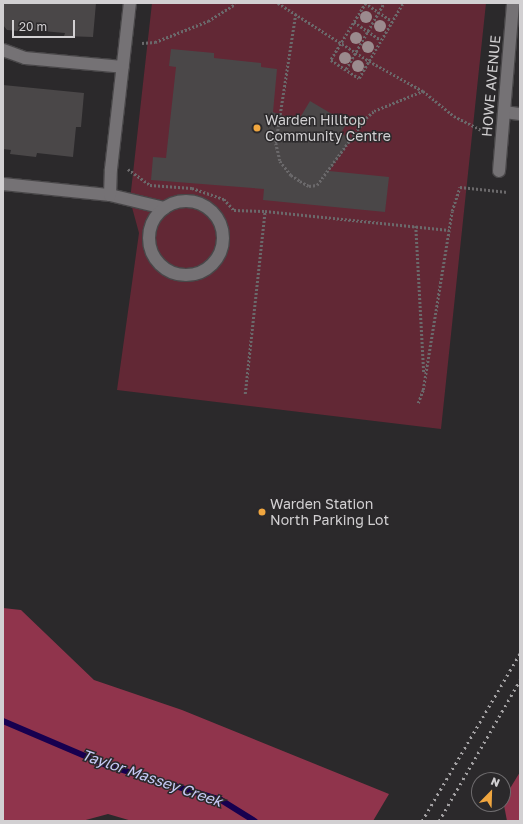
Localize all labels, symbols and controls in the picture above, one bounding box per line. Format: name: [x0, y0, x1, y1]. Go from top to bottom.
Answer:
scale bar: [14, 12, 77, 38]
text: 20 m: [19, 19, 47, 34]
street label: HOWE AVENUE: [478, 35, 504, 137]
place label: Warden Hilltop Community Centre: [265, 112, 391, 144]
marker: Warden Hilltop Community Centre: [252, 123, 262, 133]
place label: Warden Station North Parking Lot: [270, 496, 389, 528]
marker: Warden Station North Parking Lot: [257, 507, 267, 517]
water label: Taylor Massey Creek: [79, 746, 225, 810]
north arrow: [471, 772, 511, 812]
text: N: [489, 774, 502, 789]

